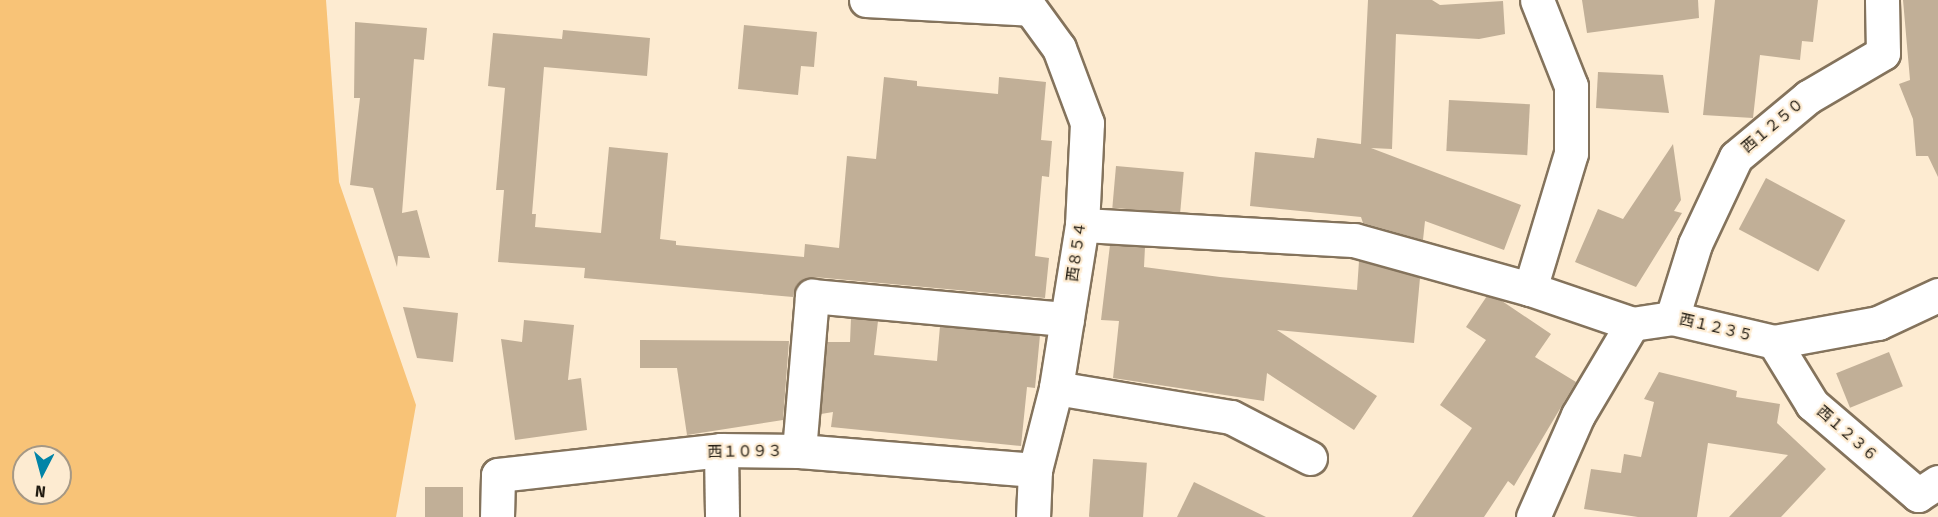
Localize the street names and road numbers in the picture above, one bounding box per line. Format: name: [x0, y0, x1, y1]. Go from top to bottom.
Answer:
street label: 西１２５０: [1738, 95, 1808, 157]
street label: 西８５４: [1064, 221, 1090, 283]
street label: 西１２３５: [1677, 311, 1755, 345]
street label: 西１２３６: [1813, 403, 1881, 465]
street label: 西１０９３: [707, 442, 783, 462]

